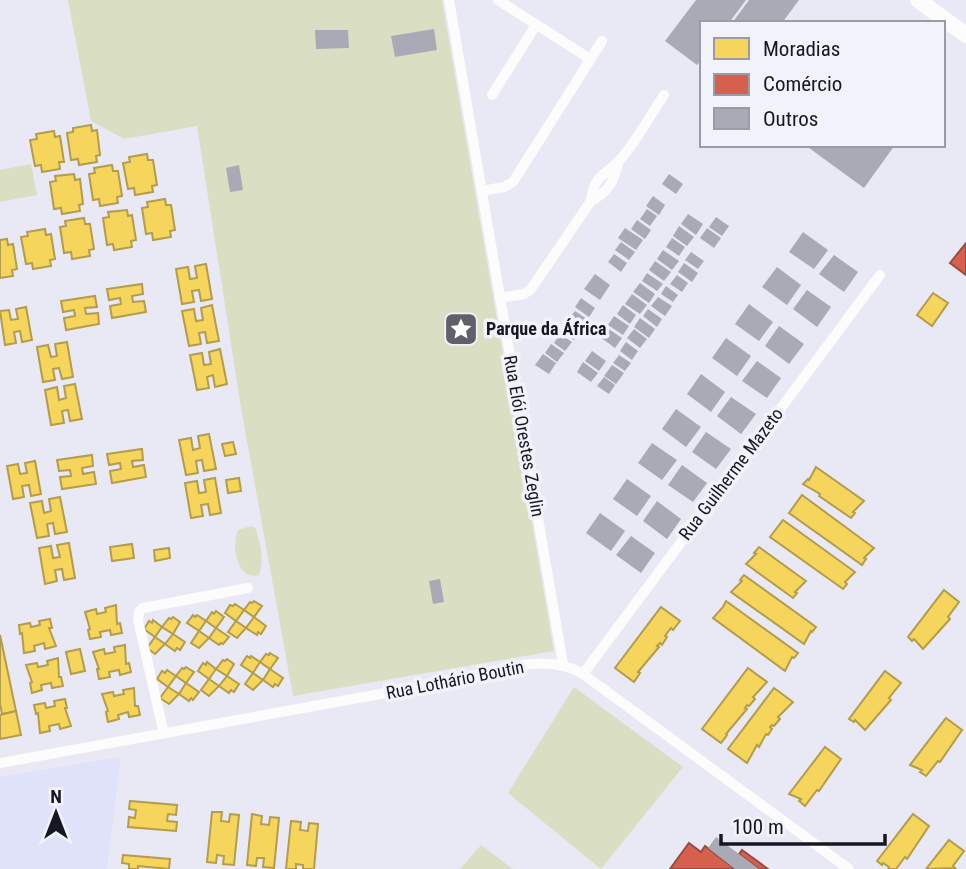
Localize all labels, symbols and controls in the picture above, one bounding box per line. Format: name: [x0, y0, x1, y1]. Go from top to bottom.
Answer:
legend: [700, 21, 945, 147]
text: Moradias: [763, 37, 840, 61]
text: Comércio: [763, 72, 842, 96]
text: Outros: [763, 107, 818, 131]
place icon: Parque da África: [442, 310, 480, 348]
place label: Parque da África: [486, 318, 606, 339]
street label: Rua Elói Orestes Zeglin: [500, 353, 549, 518]
street label: Rua Guilherme Mazeto: [674, 404, 787, 544]
street label: Rua Lothário Boutin: [384, 656, 526, 703]
north arrow: [21, 778, 91, 848]
text: N: [50, 785, 62, 808]
scale bar: [721, 802, 886, 846]
text: 100 m: [732, 815, 784, 839]

